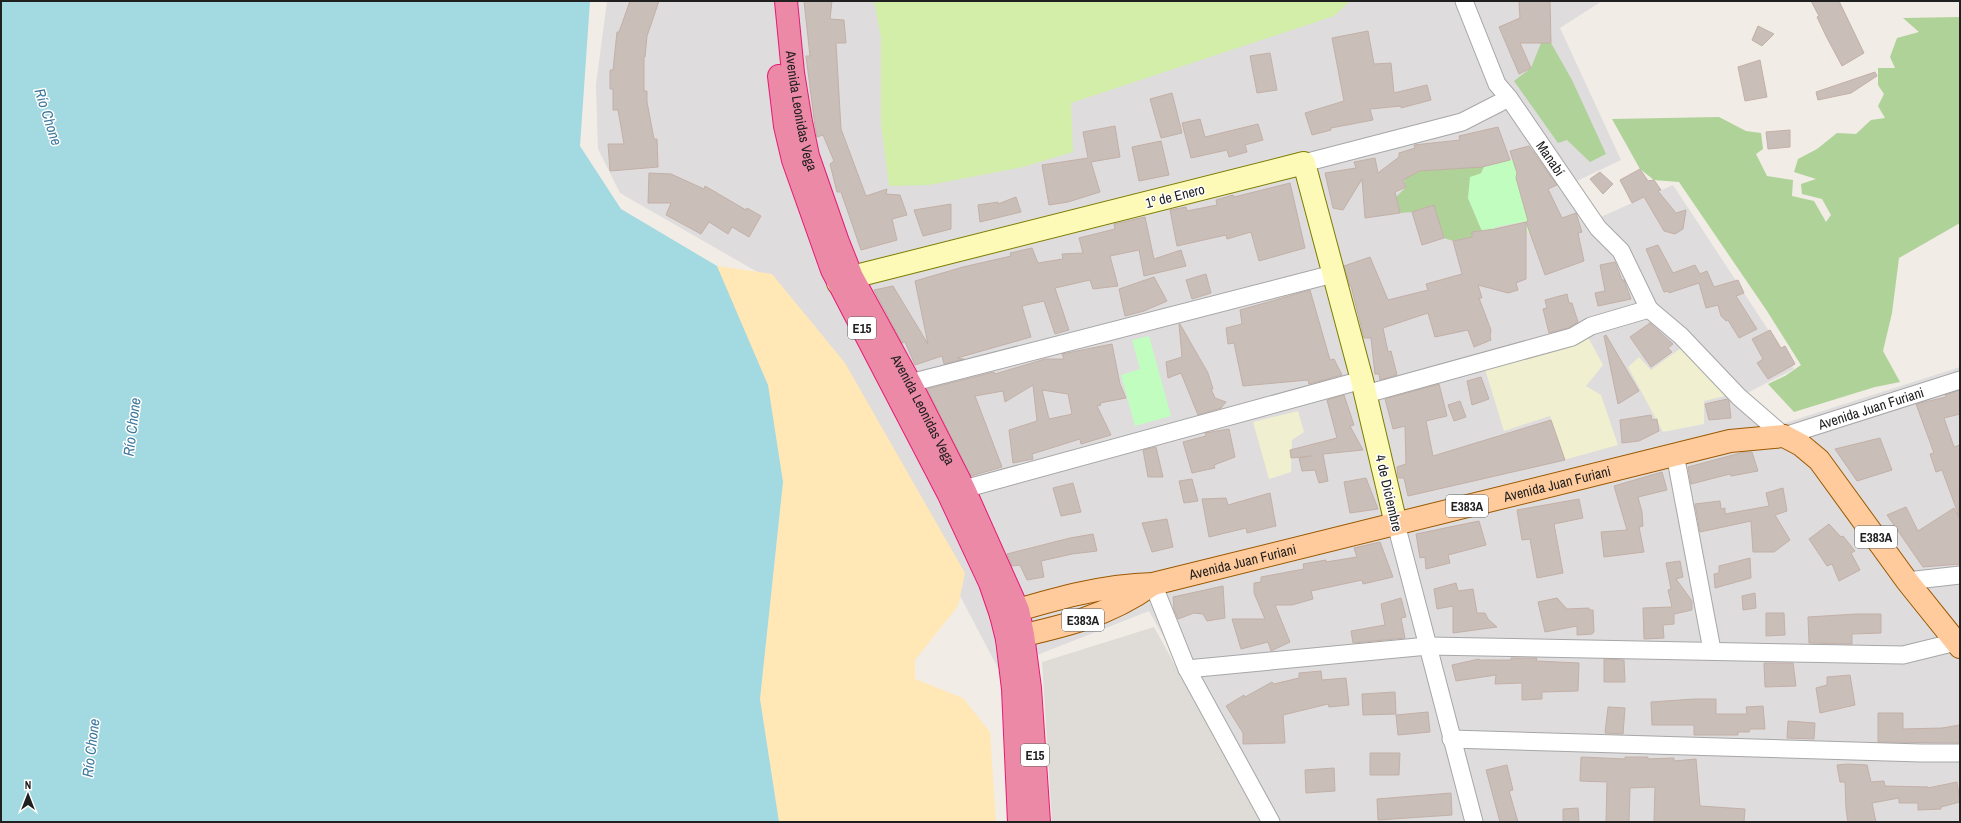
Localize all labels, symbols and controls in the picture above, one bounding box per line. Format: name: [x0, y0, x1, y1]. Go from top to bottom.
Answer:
street label: Avenida Leonidas Vega: [782, 49, 822, 174]
water label: Río Chone: [29, 86, 68, 148]
street label: Manabí: [1532, 138, 1569, 180]
street label: 1º de Enero: [1144, 180, 1206, 212]
road number: E15: [848, 317, 876, 339]
street label: Avenida Leonidas Vega: [887, 350, 959, 468]
street label: Avenida Juan Furiani: [1815, 383, 1926, 434]
water label: Río Chone: [117, 396, 146, 457]
street label: 4 de Diciembre: [1371, 453, 1407, 533]
street label: Avenida Juan Furiani: [1501, 462, 1613, 506]
road number: E383A: [1446, 495, 1488, 517]
road number: E383A: [1855, 526, 1897, 548]
street label: Avenida Juan Furiani: [1186, 540, 1298, 584]
road number: E383A: [1062, 609, 1104, 631]
water label: Río Chone: [76, 717, 105, 778]
road number: E15: [1021, 744, 1049, 766]
north arrow: [8, 775, 48, 815]
text: N: [25, 778, 31, 792]

